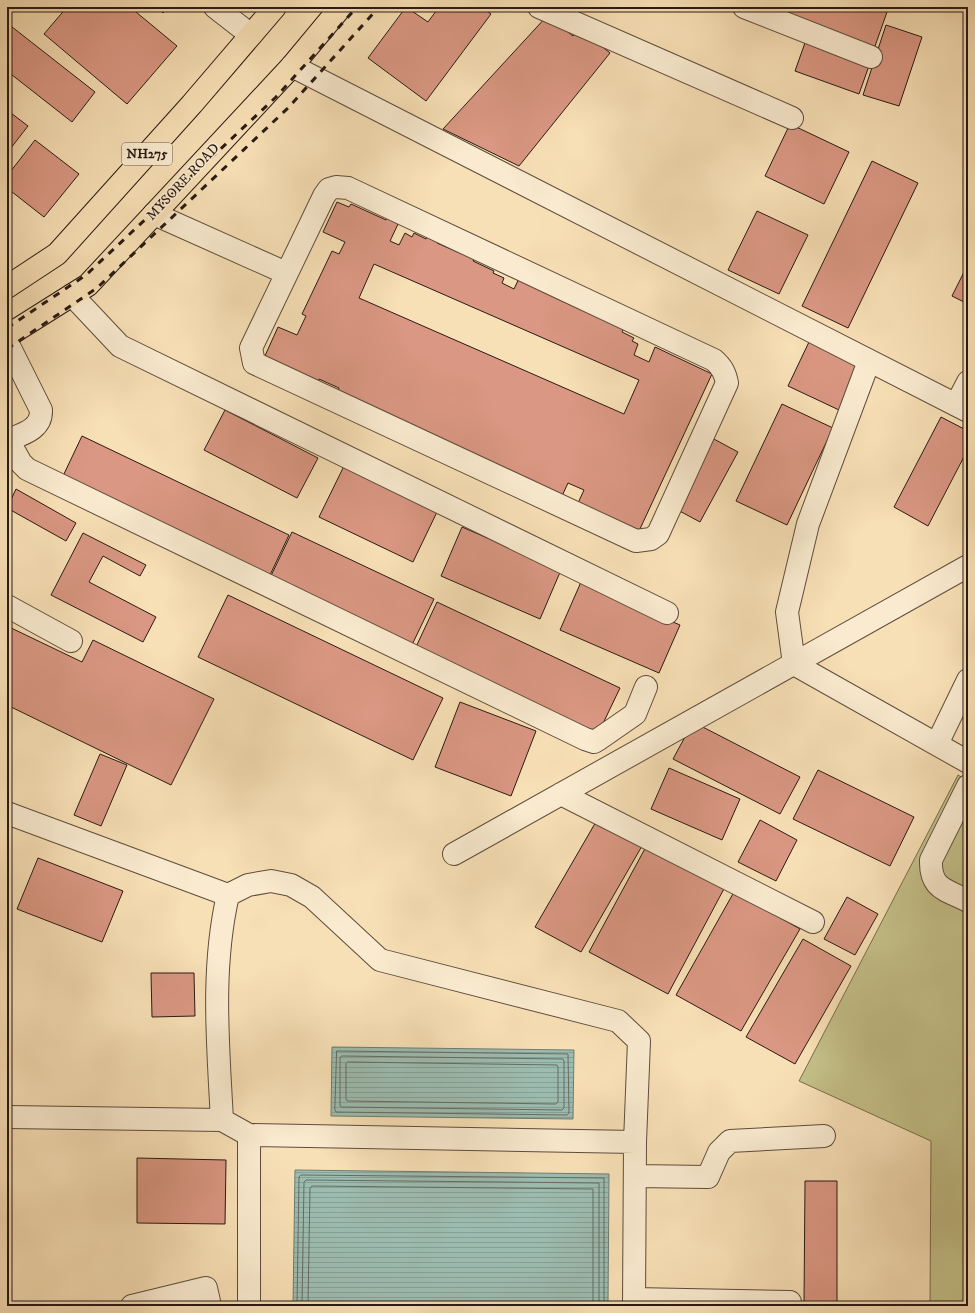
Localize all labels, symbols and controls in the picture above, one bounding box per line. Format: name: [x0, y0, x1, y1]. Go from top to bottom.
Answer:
street label: MYSORE ROAD: [143, 140, 223, 224]
road number: NH275: [122, 143, 172, 165]

